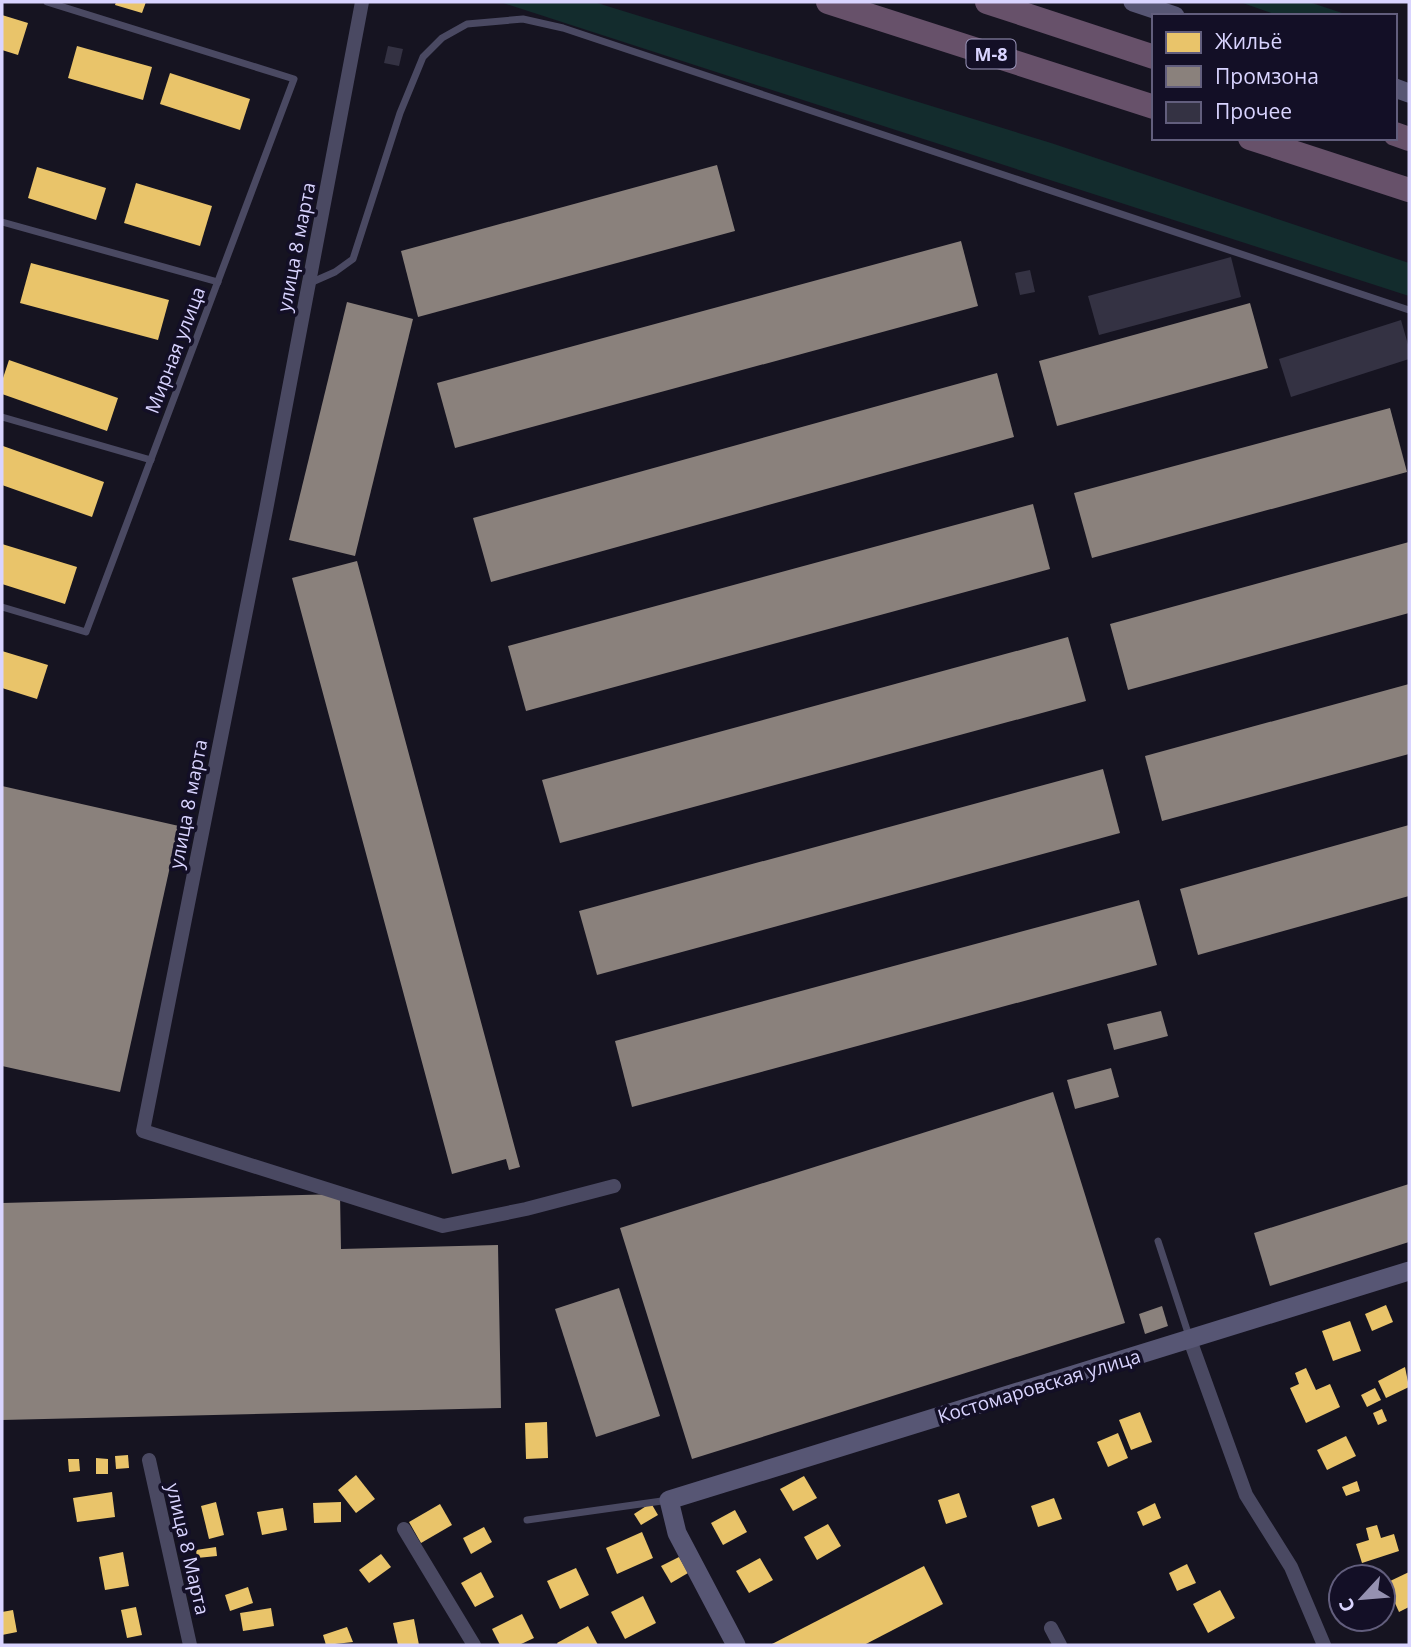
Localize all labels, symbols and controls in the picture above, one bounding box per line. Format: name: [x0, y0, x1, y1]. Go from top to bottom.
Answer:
legend: [1152, 14, 1397, 140]
text: Жильё: [1215, 27, 1282, 55]
road number: М-8: [967, 40, 1016, 68]
text: Промзона: [1215, 62, 1319, 90]
text: Прочее: [1215, 97, 1292, 125]
street label: улица 8 марта: [271, 180, 321, 314]
street label: Мирная улица: [139, 283, 211, 417]
street label: улица 8 марта: [163, 737, 213, 871]
street label: Костомаровская улица: [934, 1343, 1144, 1429]
street label: улица 8 Марта: [160, 1481, 216, 1617]
north arrow: [1327, 1563, 1397, 1633]
text: С: [1332, 1594, 1361, 1617]

